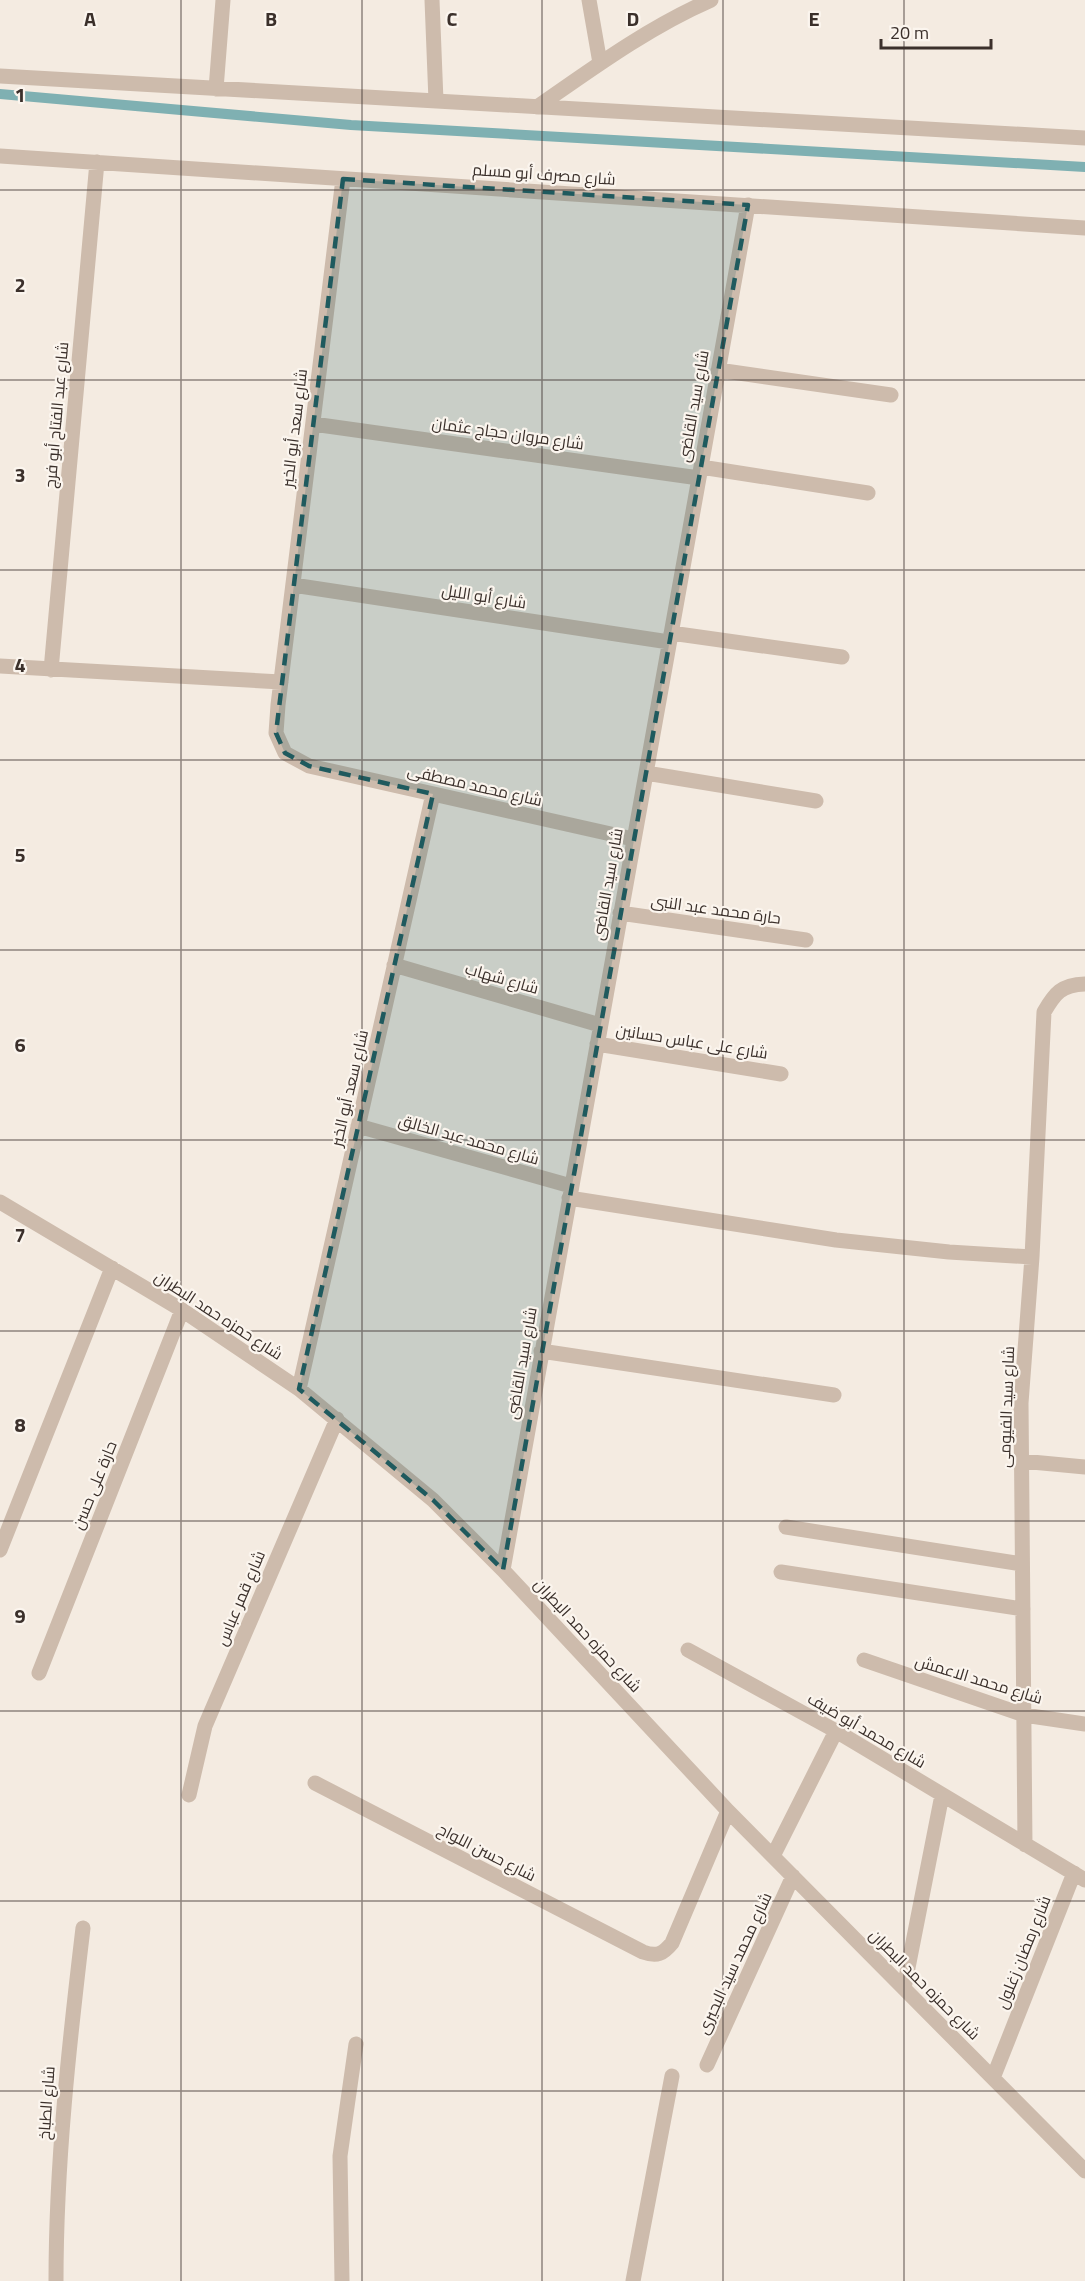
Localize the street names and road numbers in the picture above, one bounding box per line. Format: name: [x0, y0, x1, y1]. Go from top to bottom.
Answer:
street label: شارع مصرف أبو مسلم: [472, 157, 616, 191]
street label: شارع عبد الفتاح أبو فرج: [38, 341, 74, 489]
street label: شارع سيد القاضى: [671, 348, 715, 464]
street label: شارع سعد أبو الخير: [275, 367, 313, 490]
street label: شارع مروان حجاج عثمان: [430, 410, 586, 456]
street label: شارع أبو الليل: [440, 577, 528, 615]
street label: شارع محمد مصطفى: [405, 758, 545, 812]
street label: شارع سيد القاضى: [585, 826, 629, 942]
street label: حارة محمد عبد النبى: [650, 888, 782, 930]
street label: شارع شهاب: [462, 956, 542, 1000]
street label: شارع على عباس حسانين: [614, 1017, 770, 1065]
street label: شارع سعد أبو الخير: [324, 1027, 374, 1150]
street label: شارع محمد عبد الخالق: [396, 1107, 542, 1171]
street label: شارع حمزه حمد البطران: [150, 1264, 288, 1366]
street label: شارع سيد القاضى: [499, 1305, 543, 1421]
street label: شارع سيد الفيومى: [992, 1346, 1020, 1468]
street label: حارة على حسن: [65, 1437, 123, 1533]
street label: شارع قمر عباس: [209, 1547, 271, 1649]
street label: شارع حمزه حمد البطران: [528, 1572, 648, 1698]
street label: شارع محمد الاعمش: [912, 1648, 1046, 1710]
street label: شارع محمد أبو ضيف: [803, 1686, 931, 1774]
street label: شارع حسن اللواح: [433, 1817, 541, 1887]
street label: شارع محمد سيد البحيرى: [691, 1888, 777, 2038]
street label: شارع رمضان زغلول: [989, 1892, 1057, 2012]
street label: شارع حمزه حمد البطران: [864, 1923, 986, 2045]
street label: شارع الطباخ: [31, 2065, 61, 2141]

